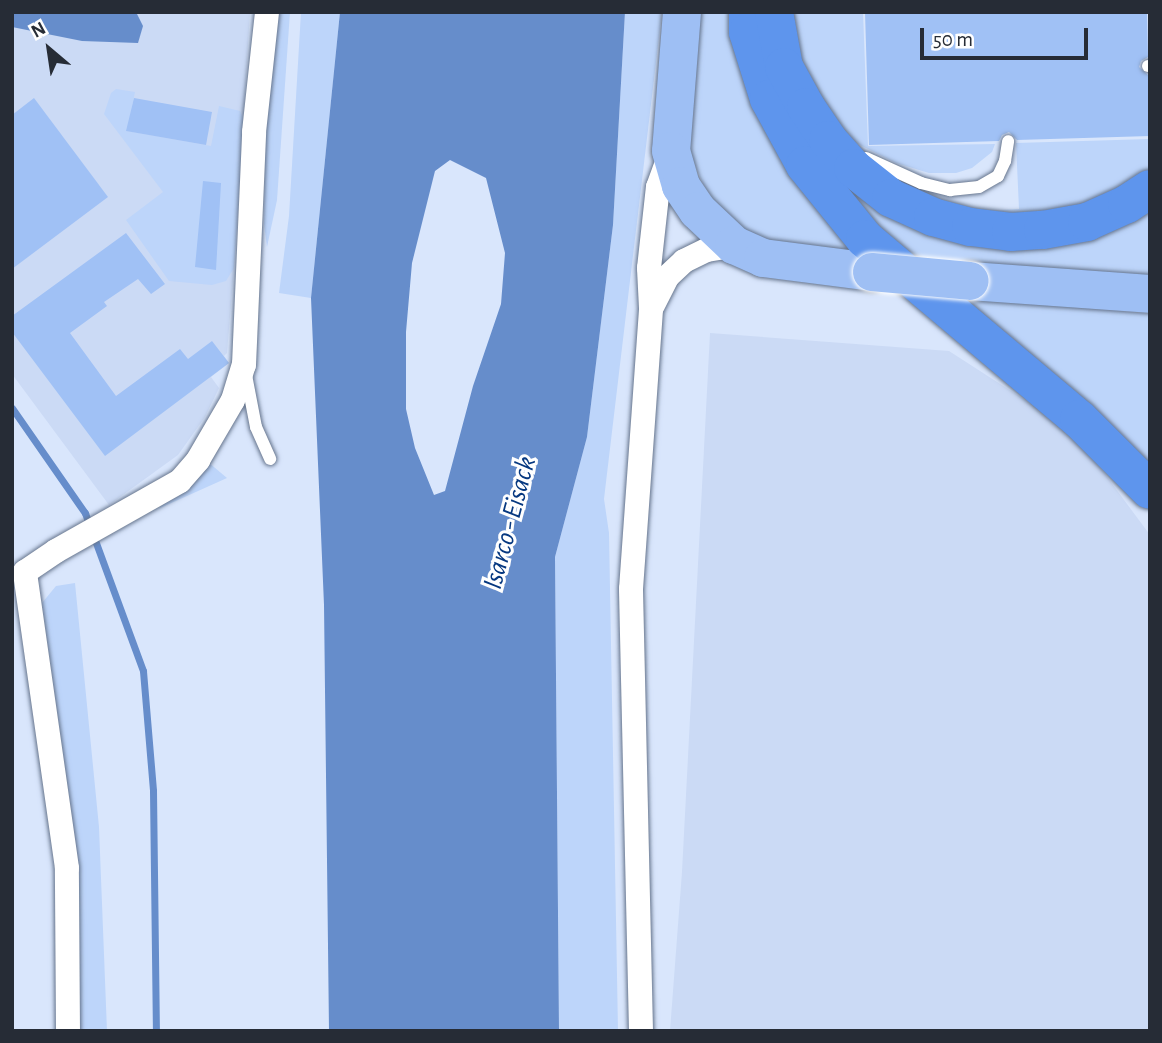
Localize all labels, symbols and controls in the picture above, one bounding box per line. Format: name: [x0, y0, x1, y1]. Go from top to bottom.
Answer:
north arrow: [14, 14, 84, 84]
scale bar: [924, 14, 1092, 58]
text: N: [28, 19, 49, 42]
text: 50 m: [933, 29, 973, 50]
water label: Isarco - Eisack: [476, 452, 544, 594]

